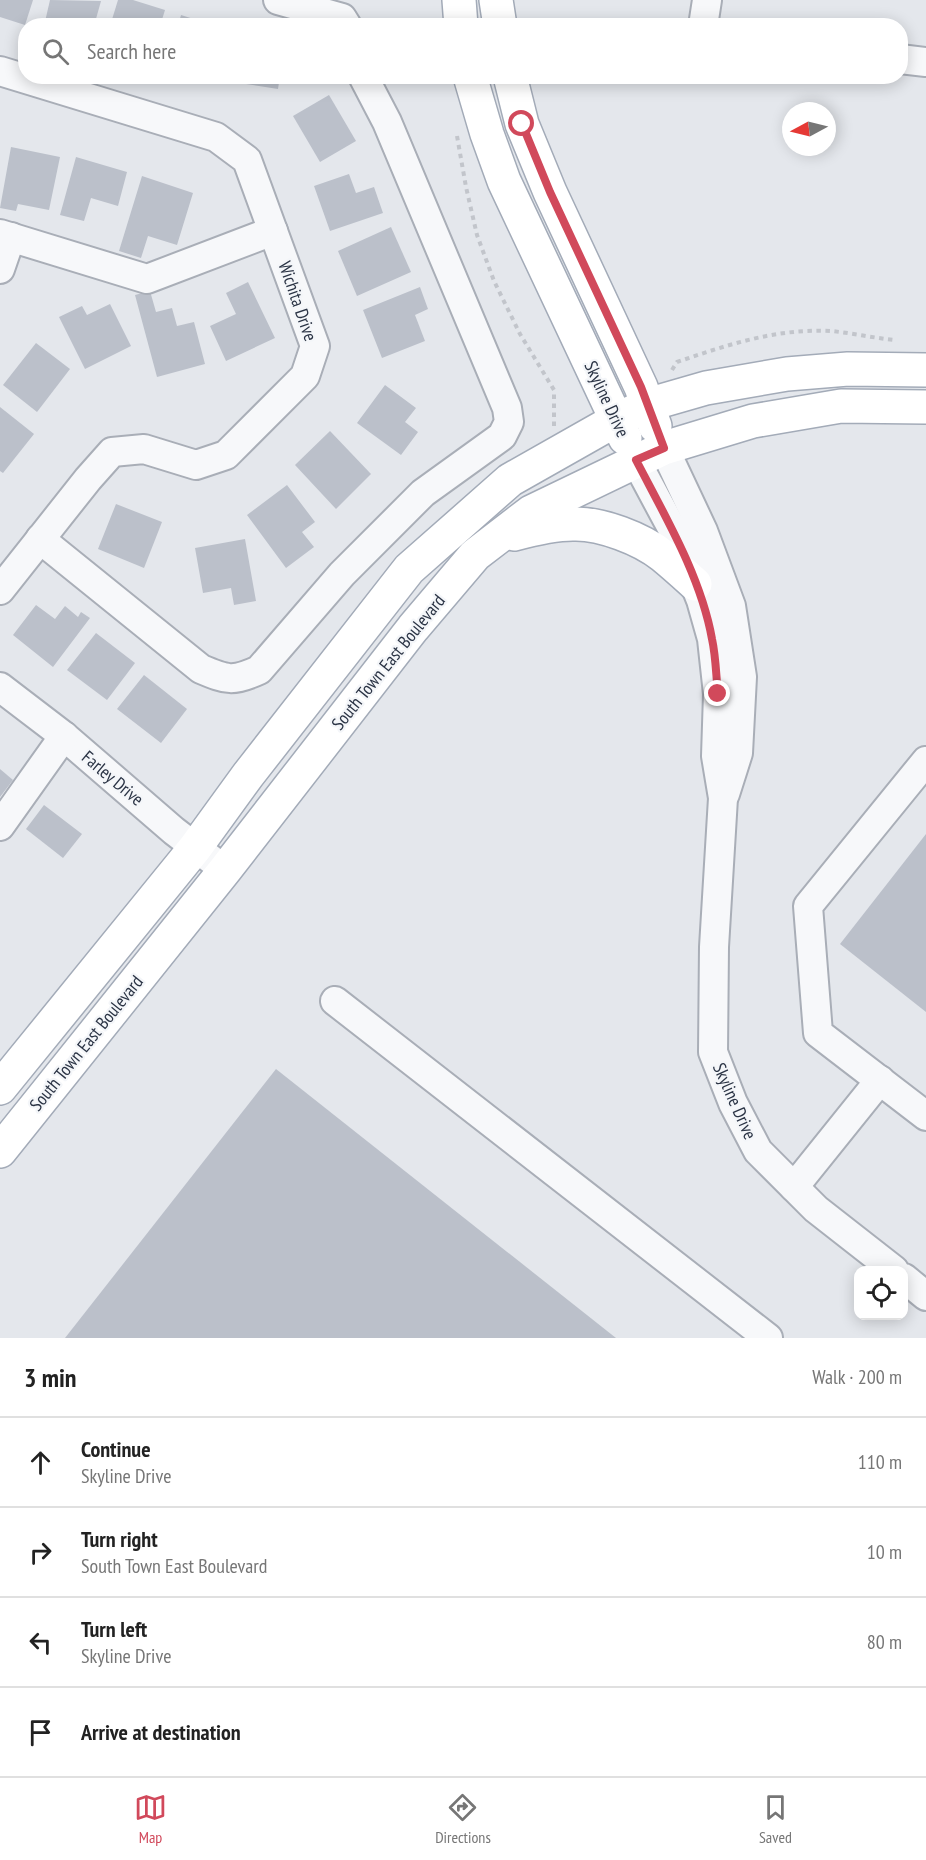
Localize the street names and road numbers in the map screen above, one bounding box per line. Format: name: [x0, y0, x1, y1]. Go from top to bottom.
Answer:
street label: Wichita Drive: [274, 258, 322, 344]
street label: Skyline Drive: [579, 357, 635, 441]
street label: South Town East Boulevard: [326, 590, 450, 734]
street label: Farley Drive: [77, 746, 149, 810]
street label: South Town East Boulevard: [24, 971, 148, 1115]
street label: Skyline Drive: [708, 1059, 762, 1143]

